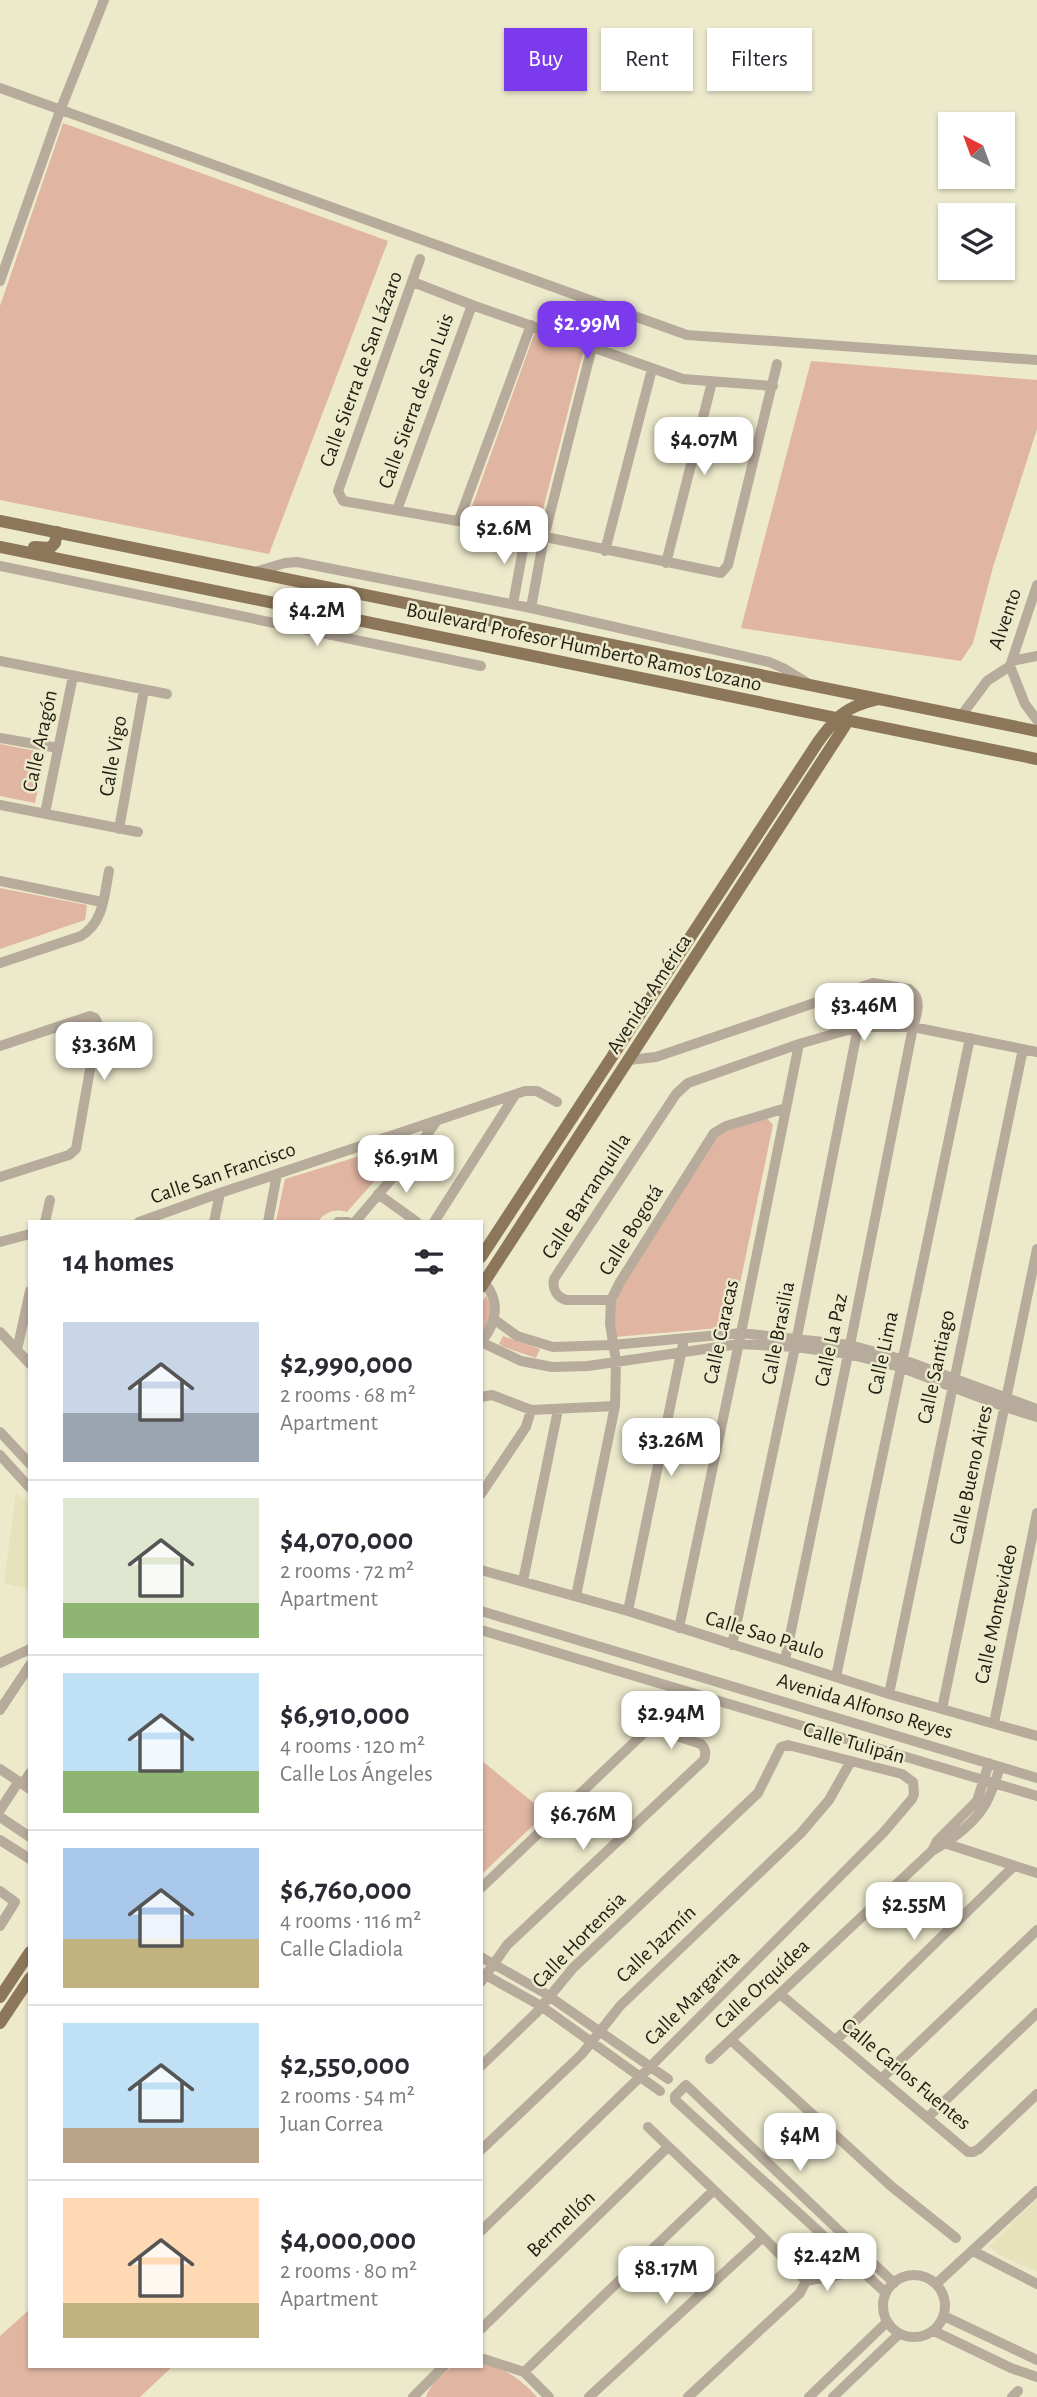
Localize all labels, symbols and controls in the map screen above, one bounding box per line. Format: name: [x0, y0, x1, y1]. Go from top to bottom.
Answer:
chip: Buy: [504, 28, 587, 91]
chip: Rent: [601, 28, 693, 91]
chip: Filters: [707, 28, 812, 91]
north arrow: [938, 112, 1015, 189]
map controls: [938, 112, 1015, 280]
button: layers: [938, 203, 1015, 280]
street label: Calle Sierra de San Lázaro: [316, 268, 406, 470]
pin: $2.99M: [530, 302, 644, 361]
street label: Calle Sierra de San Luis: [375, 311, 457, 491]
text: $2.99M: [554, 312, 621, 335]
pin: $4.07M: [647, 418, 761, 477]
text: $4.07M: [670, 428, 738, 451]
pin: $2.6M: [455, 506, 553, 566]
text: $2.6M: [476, 517, 532, 540]
street label: Alvento: [985, 586, 1025, 652]
pin: $4.2M: [268, 588, 366, 648]
text: $4.2M: [289, 599, 345, 622]
street label: Boulevard Profesor Humberto Ramos Lozano: [404, 599, 764, 695]
street label: Calle Aragón: [19, 688, 61, 794]
street label: Calle Vigo: [96, 714, 130, 798]
street label: Avenida América: [603, 930, 695, 1058]
pin: $3.46M: [807, 984, 921, 1043]
text: $3.46M: [831, 994, 897, 1017]
pin: $3.36M: [47, 1023, 161, 1082]
text: $3.36M: [72, 1033, 136, 1056]
street label: Calle Barranquilla: [538, 1129, 634, 1263]
pin: $6.91M: [349, 1136, 463, 1195]
street label: Calle San Francisco: [148, 1138, 298, 1208]
text: $6.91M: [374, 1146, 438, 1169]
street label: Calle Bogotá: [595, 1181, 667, 1279]
icon: filters: [410, 1243, 448, 1281]
text: 14 homes: [63, 1247, 174, 1277]
street label: Calle Caracas: [700, 1278, 742, 1386]
street label: Calle Brasilia: [758, 1280, 798, 1386]
street label: Calle La Paz: [811, 1291, 851, 1389]
street label: Calle Santiago: [914, 1308, 958, 1426]
street label: Calle Lima: [864, 1309, 902, 1396]
text: $2,990,000: [280, 1349, 413, 1379]
icon: home: [119, 1350, 203, 1434]
text: 2 rooms · 68 m²: [280, 1384, 416, 1407]
street label: Calle Bueno Aires: [946, 1403, 996, 1547]
text: Apartment: [280, 1412, 378, 1435]
pin: $3.26M: [614, 1418, 728, 1478]
text: $3.26M: [638, 1429, 704, 1452]
text: $4,070,000: [280, 1525, 413, 1555]
icon: home: [119, 1526, 203, 1610]
street label: Calle Montevideo: [971, 1542, 1021, 1686]
text: 2 rooms · 72 m²: [280, 1560, 414, 1583]
text: Apartment: [280, 1588, 378, 1611]
street label: Calle Sao Paulo: [703, 1607, 827, 1663]
street label: Avenida Alfonso Reyes: [775, 1669, 955, 1743]
pin: $2.94M: [614, 1692, 728, 1751]
text: $6,910,000: [280, 1700, 410, 1730]
icon: home: [119, 1701, 203, 1785]
text: $2.94M: [637, 1702, 705, 1725]
street label: Calle Tulipán: [801, 1718, 907, 1768]
text: 4 rooms · 120 m²: [280, 1735, 425, 1758]
text: Calle Los Ángeles: [280, 1763, 433, 1786]
pin: $6.76M: [526, 1792, 640, 1852]
text: $6.76M: [550, 1803, 616, 1826]
text: $6,760,000: [280, 1875, 412, 1905]
icon: home: [119, 1876, 203, 1960]
pin: $2.55M: [857, 1882, 971, 1942]
street label: Calle Hortensia: [528, 1888, 630, 1992]
text: $2.55M: [882, 1893, 946, 1916]
street label: Calle Jazmín: [612, 1901, 700, 1987]
text: 4 rooms · 116 m²: [280, 1910, 421, 1933]
street label: Calle Orquídea: [711, 1935, 814, 2033]
text: Calle Gladiola: [280, 1938, 403, 1961]
street label: Calle Margarita: [641, 1946, 744, 2049]
street label: Calle Carlos Fuentes: [837, 2014, 975, 2134]
text: $2,550,000: [280, 2050, 410, 2080]
icon: home: [119, 2051, 203, 2135]
text: 2 rooms · 54 m²: [280, 2085, 415, 2108]
text: Juan Correa: [280, 2113, 383, 2136]
pin: $4M: [766, 2114, 834, 2173]
text: $4M: [780, 2124, 820, 2147]
street label: Bermellón: [523, 2187, 599, 2261]
text: $4,000,000: [280, 2225, 416, 2255]
icon: home: [119, 2226, 203, 2310]
pin: $2.42M: [770, 2234, 884, 2293]
text: $2.42M: [793, 2244, 861, 2267]
pin: $8.17M: [609, 2246, 723, 2306]
text: $8.17M: [634, 2257, 698, 2280]
text: 2 rooms · 80 m²: [280, 2260, 417, 2283]
text: Apartment: [280, 2288, 378, 2311]

